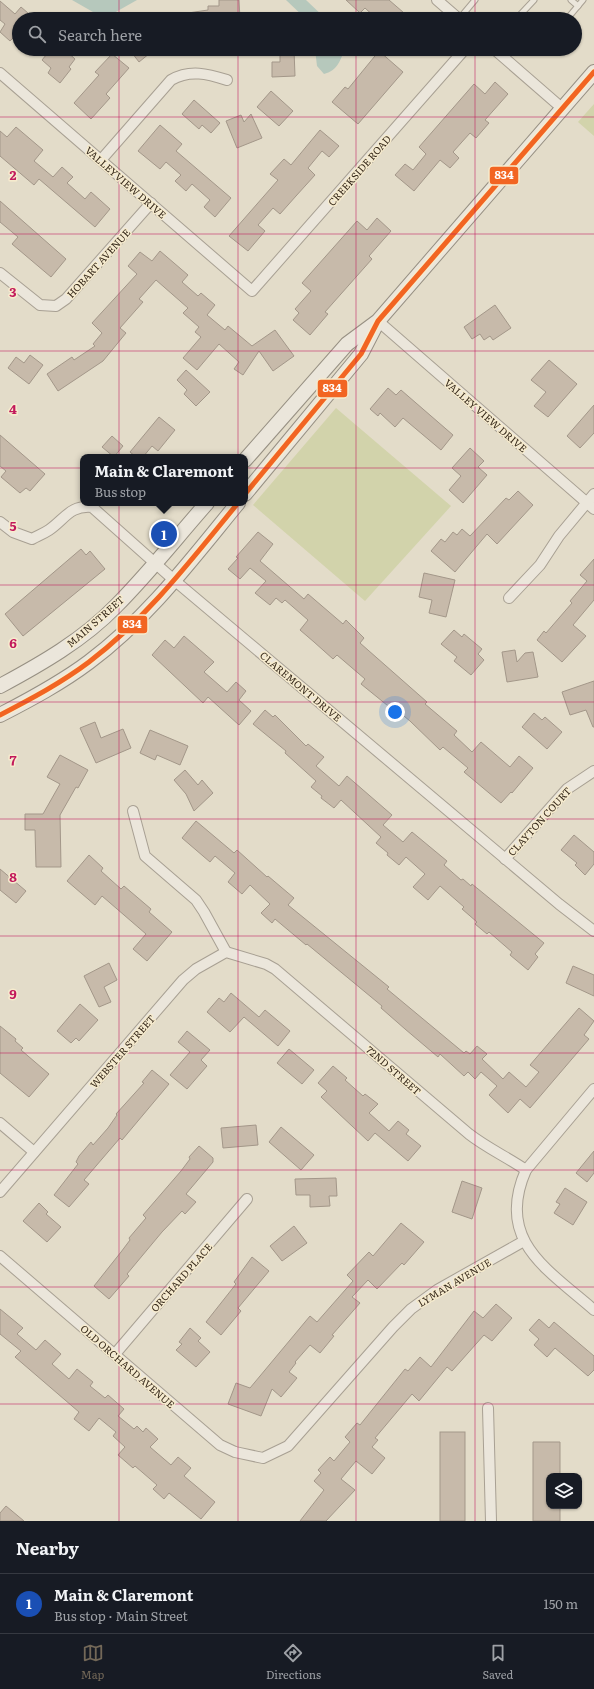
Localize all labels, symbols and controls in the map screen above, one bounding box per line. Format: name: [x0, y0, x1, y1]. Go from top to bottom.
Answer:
search box: [12, 12, 582, 56]
icon: search: [26, 23, 48, 45]
text: Search here: [58, 23, 142, 46]
street label: CREEKSIDE ROAD: [324, 131, 394, 209]
street label: VALLEYVIEW DRIVE: [82, 143, 170, 221]
text: 2: [10, 165, 17, 184]
line badge: 834: [489, 166, 519, 185]
text: 834: [494, 166, 514, 182]
street label: HOBART AVENUE: [63, 225, 133, 301]
text: 3: [9, 282, 17, 301]
street label: VALLEY VIEW DRIVE: [441, 375, 531, 455]
line badge: 834: [317, 379, 348, 398]
text: 834: [322, 379, 342, 395]
text: 4: [9, 399, 17, 418]
popup: [80, 454, 248, 506]
text: Main & Claremont: [94, 459, 234, 482]
text: Bus stop: [94, 482, 146, 501]
text: 5: [9, 516, 17, 535]
pin: 1: [151, 519, 177, 549]
street label: MAIN STREET: [63, 592, 127, 650]
line badge: 834: [117, 615, 148, 634]
text: 834: [122, 615, 142, 631]
text: 6: [9, 633, 17, 652]
street label: CLAREMONT DRIVE: [257, 647, 345, 725]
your location: [385, 702, 405, 722]
text: 7: [9, 750, 17, 769]
street label: CLAYTON COURT: [504, 783, 574, 859]
text: 8: [9, 867, 17, 886]
text: 9: [9, 984, 17, 1003]
street label: WEBSTER STREET: [86, 1011, 158, 1091]
street label: 72ND STREET: [363, 1042, 425, 1098]
street label: ORCHARD PLACE: [147, 1239, 215, 1315]
street label: LYMAN AVENUE: [415, 1254, 493, 1310]
street label: OLD ORCHARD AVENUE: [78, 1321, 178, 1411]
map controls: [546, 1473, 582, 1509]
button: layers: [546, 1473, 582, 1509]
text: Nearby: [16, 1535, 79, 1560]
text: Main & Claremont: [54, 1583, 193, 1606]
text: 1: [26, 1594, 32, 1613]
text: 150 m: [543, 1594, 578, 1613]
text: Bus stop · Main Street: [54, 1606, 188, 1625]
tab: Map: [81, 1642, 104, 1682]
tab: Directions: [266, 1642, 321, 1682]
tab: Saved: [483, 1642, 513, 1682]

